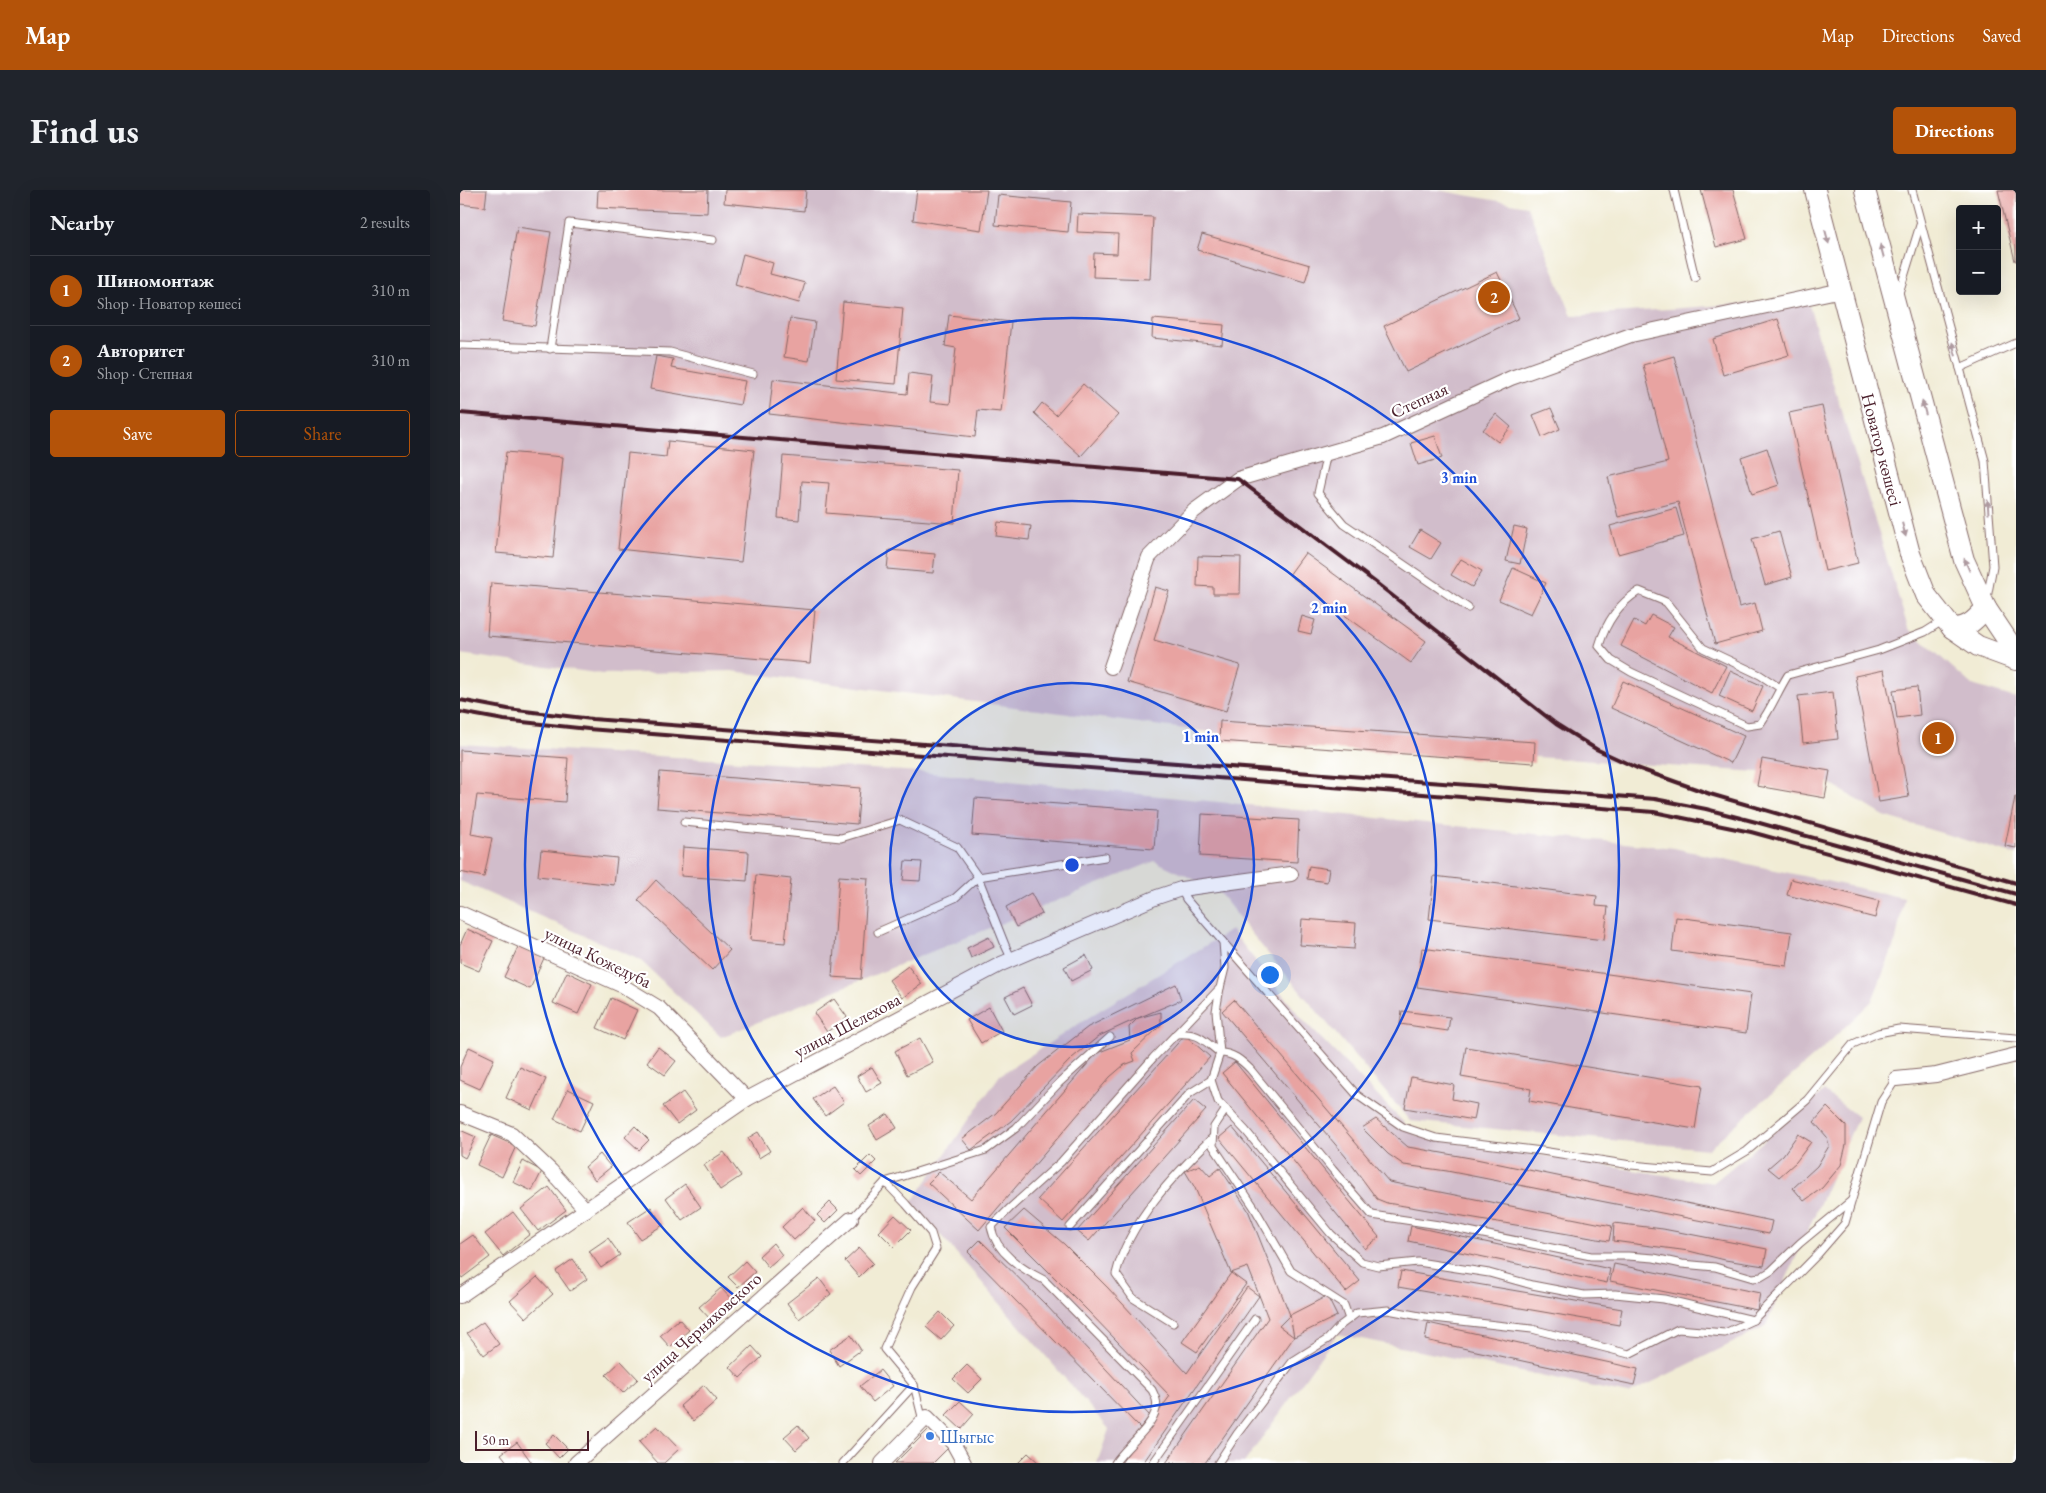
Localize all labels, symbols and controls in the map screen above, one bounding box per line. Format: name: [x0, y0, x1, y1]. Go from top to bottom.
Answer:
text: Map: [25, 20, 70, 51]
text: Map: [1822, 24, 1854, 47]
text: Directions: [1882, 24, 1954, 47]
text: Saved: [1982, 24, 2021, 47]
button: Directions: [1893, 107, 2016, 154]
text: Find us: [30, 108, 139, 153]
map controls: [1956, 205, 2001, 295]
button: +: [1956, 205, 2001, 250]
text: Nearby: [50, 209, 114, 236]
text: 2 results: [360, 212, 410, 233]
one-way arrow: [1824, 230, 1832, 245]
one-way arrow: [1877, 244, 1885, 259]
button: −: [1956, 250, 2001, 295]
text: Шиномонтаж: [97, 268, 214, 293]
pin: 2: [1478, 278, 1510, 316]
text: 1: [62, 280, 70, 301]
text: 310 m: [371, 280, 410, 301]
text: Shop · Новатор көшесі: [97, 293, 241, 314]
text: Авторитет: [97, 338, 185, 363]
one-way arrow: [1950, 342, 1958, 357]
text: 2: [62, 350, 70, 371]
text: 310 m: [371, 350, 410, 371]
text: Shop · Степная: [97, 363, 193, 384]
street label: Степная: [1387, 377, 1451, 423]
street label: Новатор көшесі: [1857, 390, 1909, 509]
one-way arrow: [1920, 401, 1928, 416]
button: Save: [50, 410, 225, 457]
button: Share: [235, 410, 410, 457]
text: 3 min: [1441, 468, 1478, 487]
one-way arrow: [1984, 499, 1992, 515]
one-way arrow: [1900, 522, 1908, 537]
one-way arrow: [1962, 558, 1970, 572]
text: 2 min: [1311, 598, 1348, 617]
pin: 1: [1922, 719, 1954, 757]
text: 1 min: [1183, 727, 1220, 746]
centre of rings: [1063, 856, 1081, 874]
street label: улица Кожедуба: [541, 921, 656, 993]
your location: [1257, 962, 1283, 988]
street label: улица Шелехова: [790, 987, 905, 1063]
street label: улица Черняховского: [636, 1267, 766, 1387]
place label: Шыгыс: [940, 1425, 994, 1448]
scale bar: [475, 1428, 589, 1451]
marker: Шыгыс: [924, 1430, 936, 1442]
text: 50 m: [482, 1431, 509, 1449]

